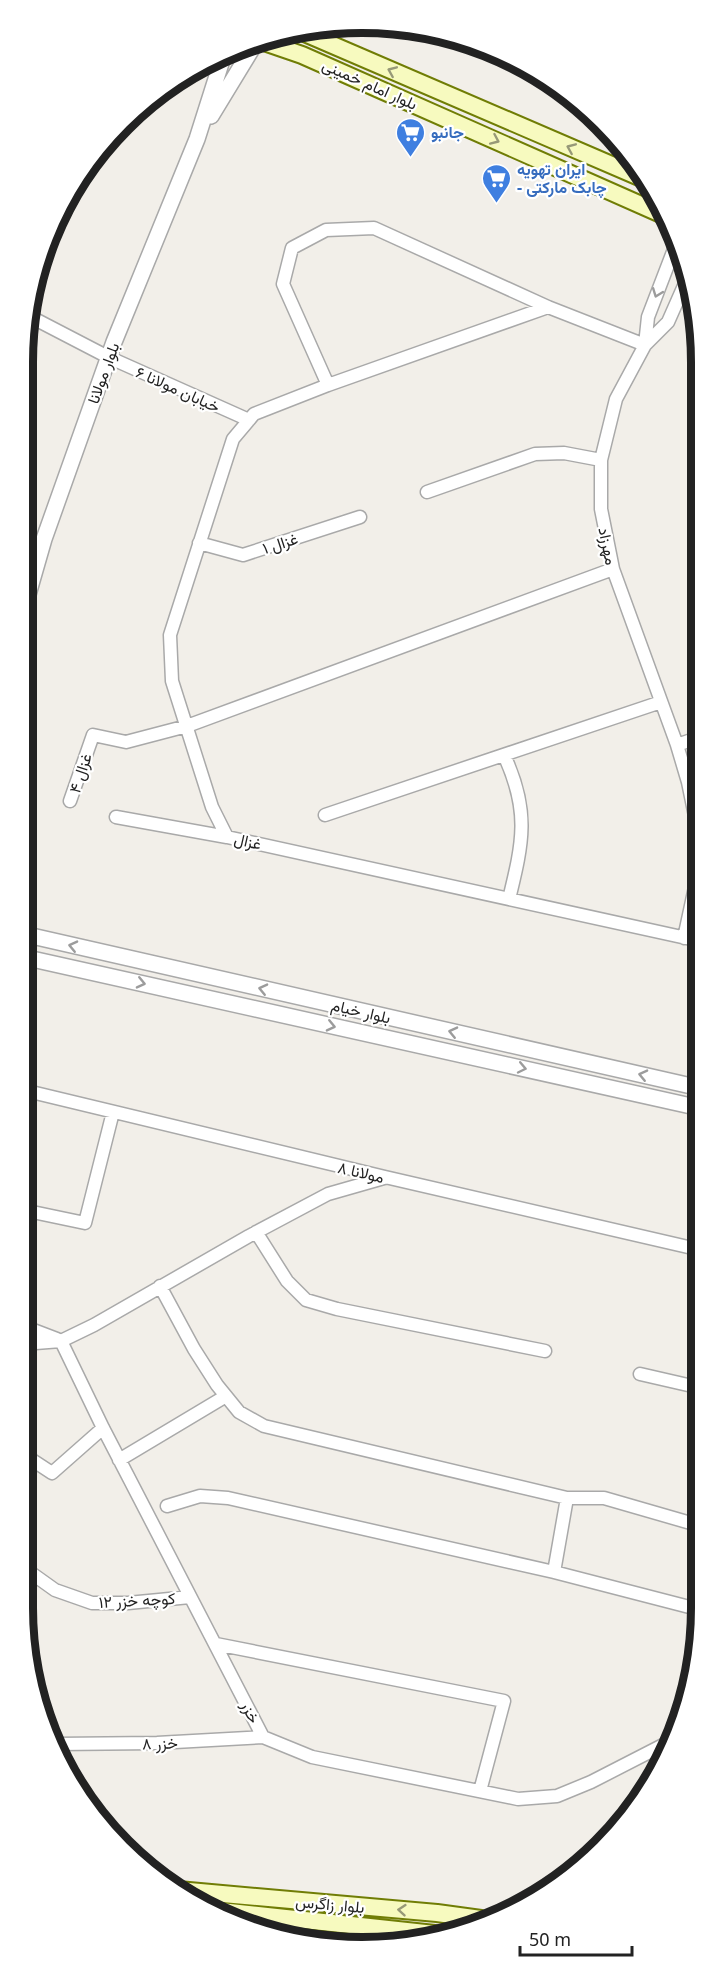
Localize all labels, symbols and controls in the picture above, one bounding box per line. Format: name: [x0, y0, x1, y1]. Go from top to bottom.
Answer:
street label: بلوار امام خمینی: [319, 53, 421, 115]
one-way arrow: [387, 66, 398, 78]
supermarket icon: جانبو: [394, 116, 426, 158]
place label: جانبو: [431, 121, 464, 143]
one-way arrow: [488, 133, 499, 145]
one-way arrow: [567, 143, 578, 155]
place label: ایران تهویه - چابک مارکتی: [517, 158, 607, 199]
supermarket icon: ایران تهویه - چابک مارکتی: [480, 162, 512, 204]
one-way arrow: [652, 288, 665, 298]
street label: بلوار مولانا: [82, 339, 124, 407]
street label: خیابان مولانا ۶: [132, 361, 224, 417]
street label: مهرزاد: [593, 525, 623, 567]
street label: غزال ۱: [259, 527, 301, 559]
street label: غزال ۴: [63, 750, 97, 796]
street label: غزال: [232, 827, 264, 855]
one-way arrow: [68, 940, 78, 953]
one-way arrow: [136, 975, 146, 988]
one-way arrow: [258, 983, 268, 996]
street label: بلوار خیام: [329, 993, 393, 1029]
one-way arrow: [326, 1018, 336, 1031]
one-way arrow: [448, 1026, 458, 1039]
one-way arrow: [516, 1061, 526, 1074]
one-way arrow: [638, 1069, 648, 1082]
street label: مولانا ۸: [336, 1156, 386, 1188]
street label: کوچه خزر ۱۲: [98, 1587, 176, 1614]
street label: خزر: [236, 1696, 266, 1727]
street label: خزر ۸: [142, 1731, 179, 1755]
street label: بلوار زاگرس: [295, 1890, 365, 1918]
one-way arrow: [397, 1904, 406, 1917]
scale bar: [520, 1919, 632, 1957]
text: 50 m: [529, 1927, 571, 1951]

